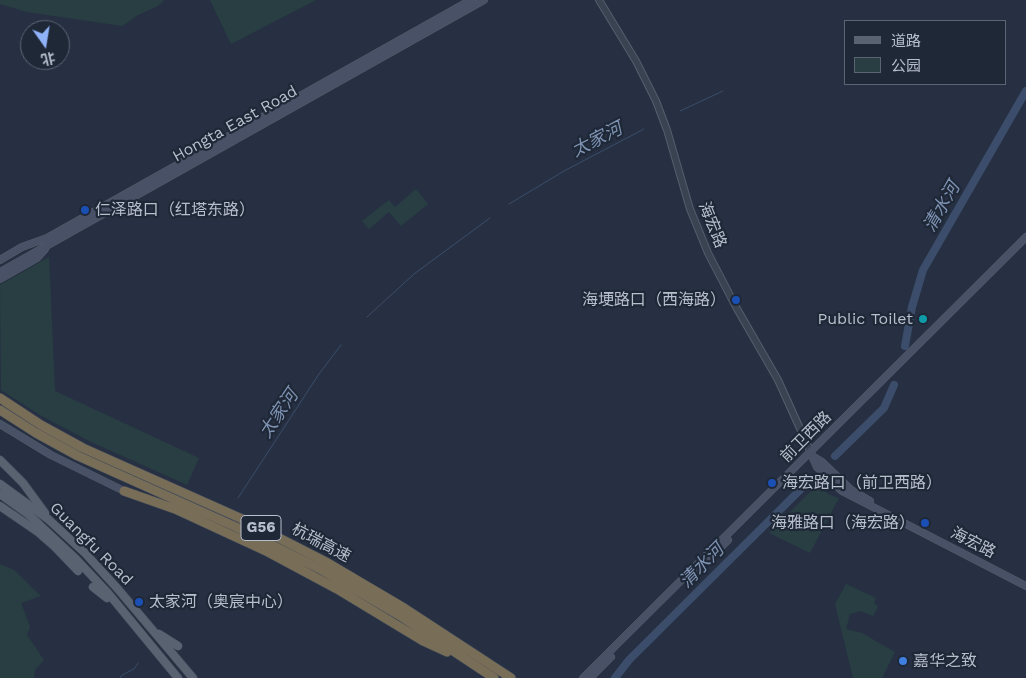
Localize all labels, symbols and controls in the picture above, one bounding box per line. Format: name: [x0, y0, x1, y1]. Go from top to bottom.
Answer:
north arrow: [20, 20, 70, 70]
legend: [844, 20, 1006, 85]
text: 道路: [891, 32, 921, 50]
text: 北: [40, 49, 57, 68]
text: 公园: [891, 57, 921, 75]
street label: Hongta East Road: [169, 82, 301, 166]
water label: 太家河: [568, 118, 626, 162]
water label: 清水河: [919, 178, 965, 236]
street label: 海宏路: [694, 199, 730, 251]
place label: 仁泽路口（红塔东路）: [95, 200, 255, 220]
marker: 仁泽路口（红塔东路）: [79, 204, 91, 216]
place label: 海埂路口（西海路）: [582, 290, 726, 310]
marker: 海埂路口（西海路）: [730, 294, 742, 306]
place label: Public Toilet: [817, 309, 913, 329]
marker: Public Toilet: [917, 313, 929, 325]
water label: 太家河: [255, 386, 303, 442]
street label: 前卫西路: [777, 408, 835, 466]
place label: 海宏路口（前卫西路）: [782, 473, 942, 493]
marker: 海宏路口（前卫西路）: [766, 477, 778, 489]
street label: Guangfu Road: [45, 498, 137, 590]
place label: 海雅路口（海宏路）: [771, 513, 915, 533]
road number: G56: [241, 516, 281, 540]
marker: 海雅路口（海宏路）: [919, 517, 931, 529]
street label: 杭瑞高速: [288, 520, 354, 566]
street label: 海宏路: [947, 524, 999, 562]
water label: 清水河: [675, 539, 729, 593]
place label: 太家河（奥宸中心）: [149, 592, 293, 612]
marker: 太家河（奥宸中心）: [133, 596, 145, 608]
place label: 嘉华之致: [913, 651, 977, 671]
marker: 嘉华之致: [897, 655, 909, 667]

